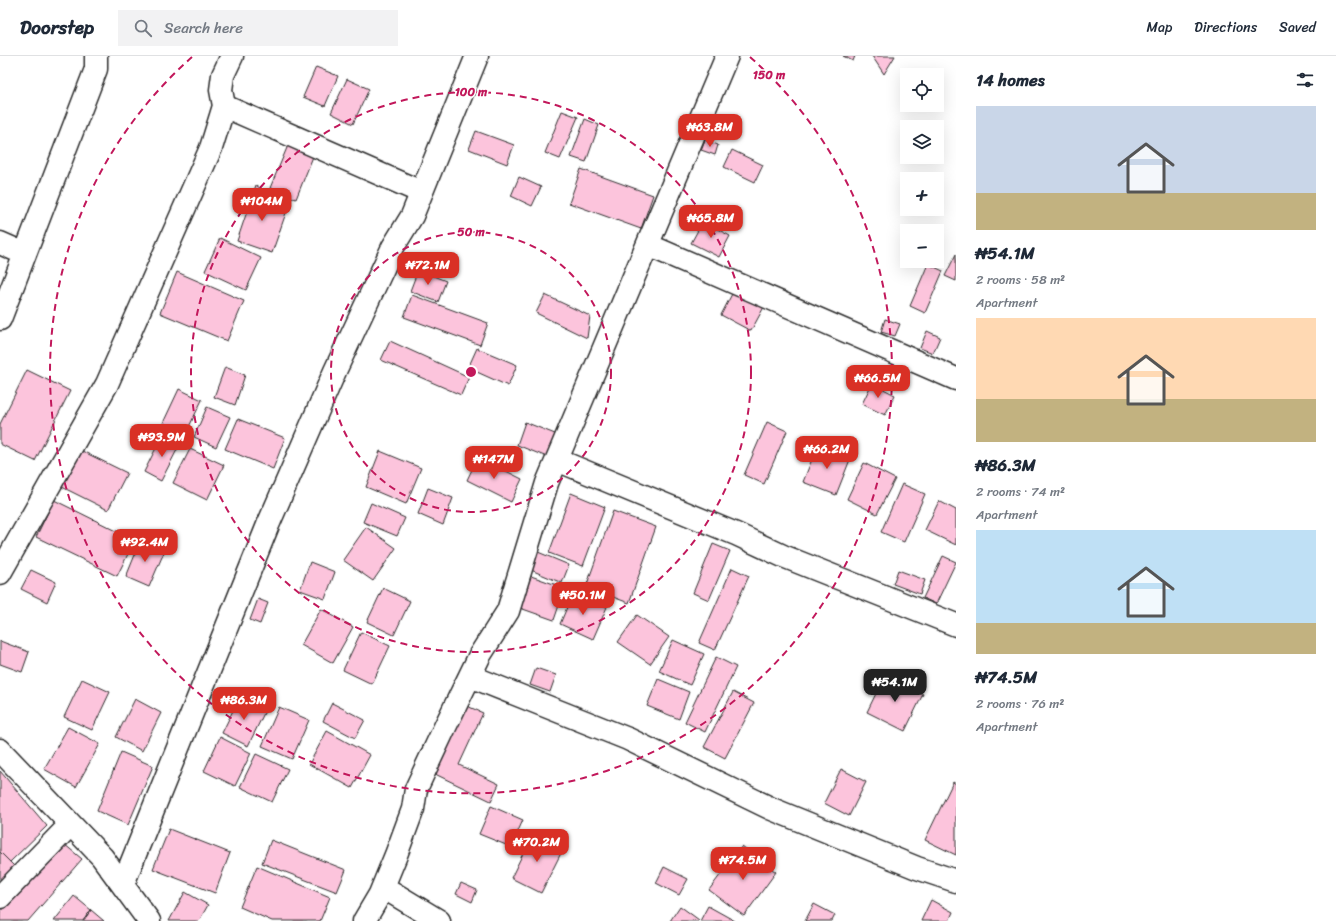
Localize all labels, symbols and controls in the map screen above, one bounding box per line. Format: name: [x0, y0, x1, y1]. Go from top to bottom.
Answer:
search box: [118, 10, 398, 46]
text: Doorstep: [20, 11, 94, 44]
text: Search here: [164, 15, 243, 41]
text: Map: [1146, 15, 1172, 40]
text: Directions: [1194, 15, 1257, 40]
text: Saved: [1279, 15, 1316, 40]
icon: search: [132, 17, 154, 39]
text: 150 m: [753, 64, 786, 86]
text: 14 homes: [976, 65, 1045, 95]
map controls: [900, 68, 944, 268]
button: locate: [900, 68, 944, 112]
icon: filters: [1294, 69, 1316, 91]
text: 100 m: [455, 81, 488, 103]
pin: ₦63.8M: [677, 114, 743, 148]
text: ₦63.8M: [687, 115, 733, 138]
button: layers: [900, 120, 944, 164]
icon: home: [1110, 132, 1182, 204]
button: +: [900, 172, 944, 216]
pin: ₦104M: [234, 188, 290, 222]
text: ₦104M: [241, 189, 283, 212]
pin: ₦65.8M: [678, 205, 744, 239]
text: ₦65.8M: [688, 206, 734, 229]
text: 50 m: [457, 221, 485, 243]
button: −: [900, 224, 944, 268]
text: ₦54.1M: [976, 238, 1035, 268]
pin: ₦72.1M: [395, 252, 461, 286]
text: ₦72.1M: [406, 253, 450, 276]
text: 2 rooms · 58 m²: [976, 268, 1065, 291]
text: Apartment: [976, 291, 1037, 314]
icon: home: [1110, 344, 1182, 416]
centre of rings: [464, 365, 478, 379]
pin: ₦66.5M: [845, 365, 911, 399]
text: ₦66.5M: [855, 366, 901, 389]
pin: ₦93.9M: [129, 424, 195, 458]
text: ₦93.9M: [139, 425, 185, 448]
pin: ₦66.2M: [794, 436, 860, 470]
text: ₦66.2M: [804, 437, 850, 460]
pin: ₦147M: [466, 446, 522, 480]
text: ₦147M: [474, 447, 514, 470]
text: ₦86.3M: [976, 450, 1036, 480]
text: 2 rooms · 74 m²: [976, 480, 1065, 503]
text: Apartment: [976, 503, 1037, 526]
pin: ₦92.4M: [112, 529, 178, 563]
text: ₦92.4M: [122, 530, 168, 553]
icon: home: [1110, 556, 1182, 628]
pin: ₦50.1M: [550, 582, 616, 616]
text: ₦50.1M: [561, 583, 605, 606]
text: ₦74.5M: [976, 662, 1037, 692]
pin: ₦54.1M: [862, 669, 928, 703]
text: ₦54.1M: [873, 670, 917, 693]
pin: ₦86.3M: [211, 687, 277, 721]
text: ₦86.3M: [221, 688, 267, 711]
text: 2 rooms · 76 m²: [976, 692, 1064, 715]
text: Apartment: [976, 715, 1037, 738]
pin: ₦70.2M: [504, 829, 570, 863]
text: ₦70.2M: [514, 830, 560, 853]
pin: ₦74.5M: [710, 847, 776, 881]
text: ₦74.5M: [720, 848, 766, 871]

